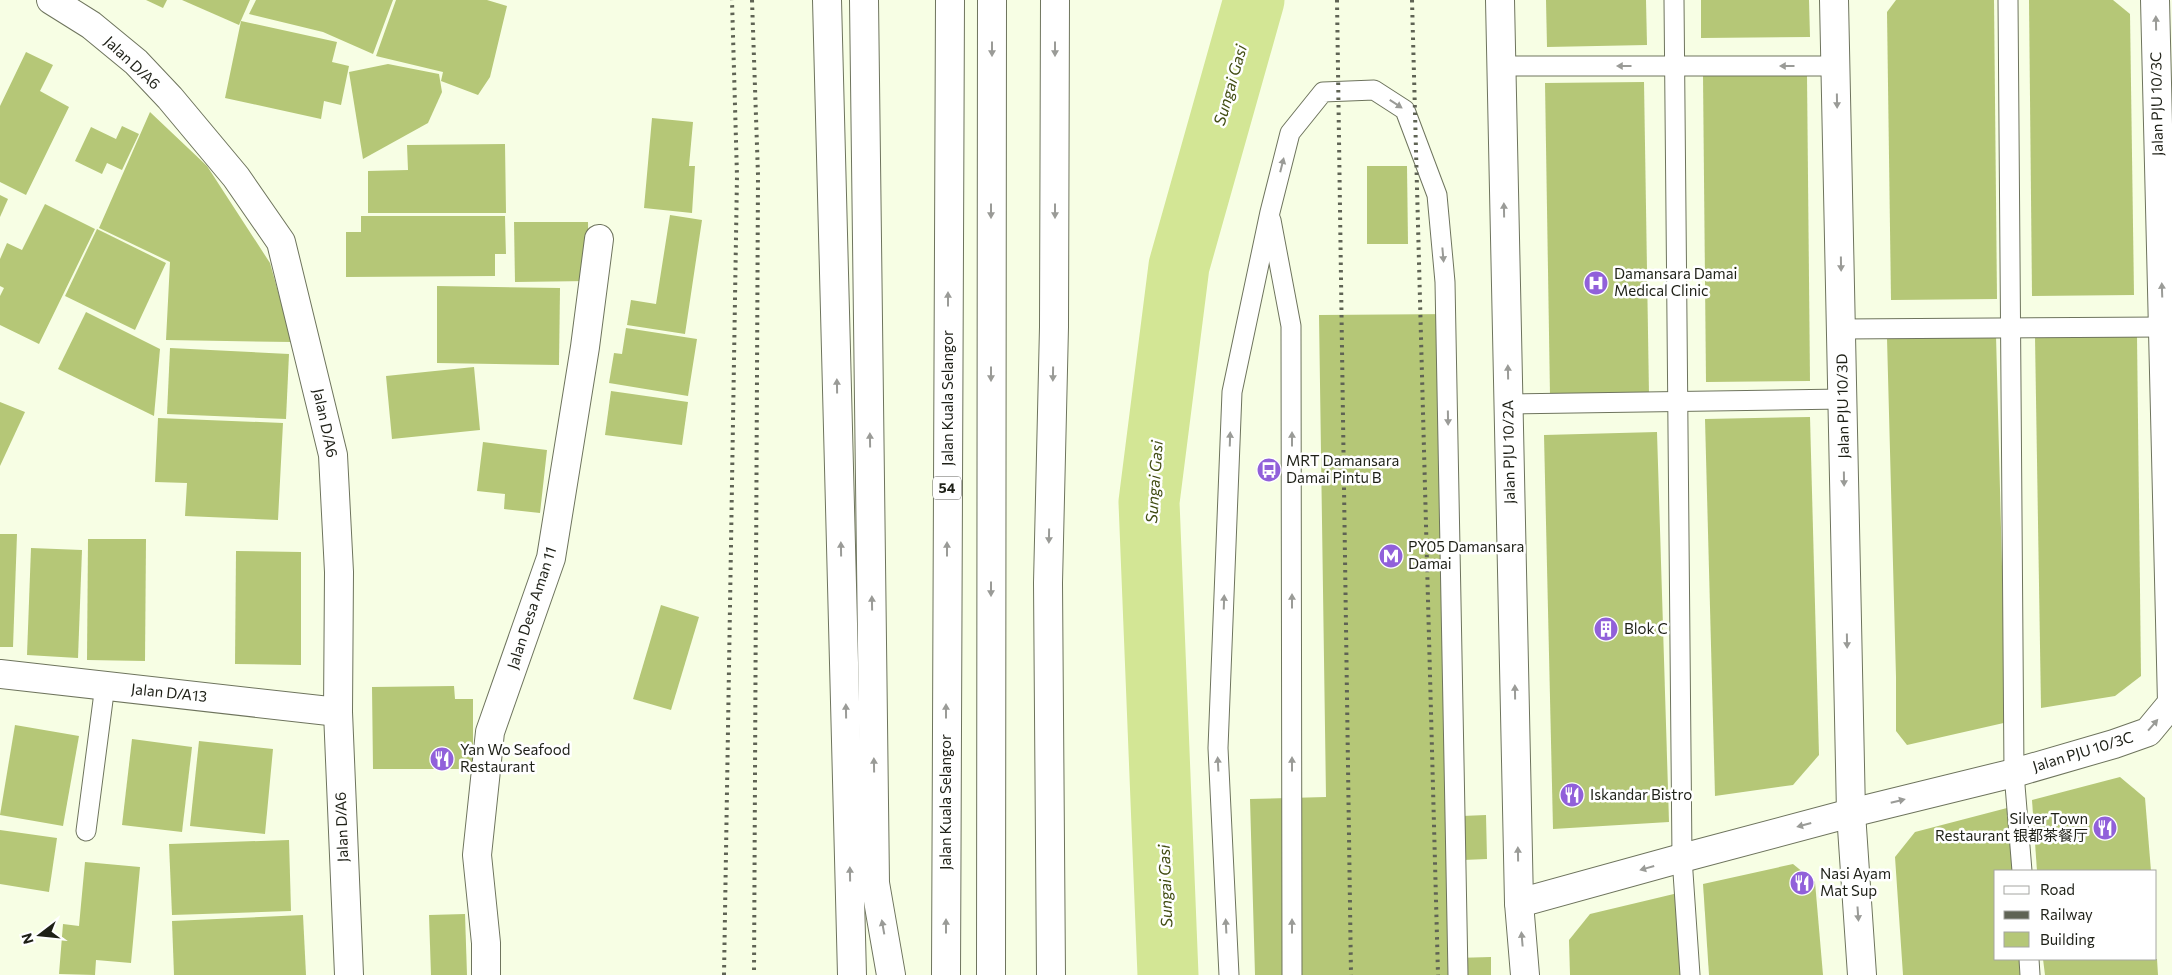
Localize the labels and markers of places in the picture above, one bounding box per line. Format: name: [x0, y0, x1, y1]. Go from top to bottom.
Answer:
place label: Damansara Damai Medical Clinic: [1614, 264, 1737, 299]
hospital icon: Damansara Damai Medical Clinic: [1583, 270, 1609, 296]
place label: MRT Damansara Damai Pintu B: [1286, 451, 1399, 486]
bus stop icon: MRT Damansara Damai Pintu B: [1256, 457, 1282, 483]
place label: PY05 Damansara Damai: [1408, 537, 1524, 572]
metro station icon: PY05 Damansara Damai: [1378, 543, 1404, 569]
building icon: Blok C: [1593, 616, 1619, 642]
place label: Blok C: [1624, 619, 1668, 637]
place label: Yan Wo Seafood Restaurant: [460, 740, 570, 775]
restaurant icon: Yan Wo Seafood Restaurant: [429, 746, 455, 772]
restaurant icon: Iskandar Bistro: [1559, 782, 1585, 808]
place label: Iskandar Bistro: [1590, 785, 1692, 803]
place label: Silver Town Restaurant 银都茶餐厅: [1935, 809, 2088, 844]
restaurant icon: Silver Town Restaurant 银都茶餐厅: [2092, 815, 2118, 841]
place label: Nasi Ayam Mat Sup: [1820, 864, 1891, 899]
restaurant icon: Nasi Ayam Mat Sup: [1789, 870, 1815, 896]

